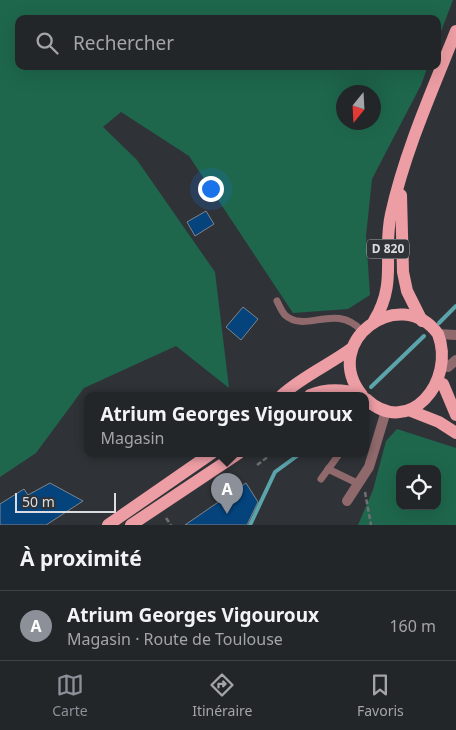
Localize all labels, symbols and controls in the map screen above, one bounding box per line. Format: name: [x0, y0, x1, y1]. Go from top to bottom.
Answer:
search box: [15, 15, 441, 70]
icon: search: [33, 29, 61, 57]
text: Rechercher: [73, 30, 174, 56]
north arrow: [336, 85, 381, 130]
your location: [198, 176, 224, 202]
road number: D 820: [367, 240, 409, 258]
popup: [84, 392, 369, 457]
text: Atrium Georges Vigouroux: [100, 401, 353, 427]
text: Magasin: [100, 427, 164, 449]
map controls: [396, 465, 441, 510]
button: locate: [396, 465, 441, 510]
pin: A: [211, 473, 243, 514]
scale bar: [15, 490, 116, 513]
text: 50 m: [22, 492, 55, 511]
text: À proximité: [20, 544, 142, 572]
text: Atrium Georges Vigouroux: [67, 602, 319, 628]
text: A: [30, 615, 42, 637]
text: 160 m: [389, 615, 436, 637]
text: Magasin · Route de Toulouse: [67, 628, 283, 650]
tab: Carte: [52, 671, 88, 720]
tab: Itinéraire: [192, 671, 252, 720]
tab: Favoris: [357, 671, 404, 720]

